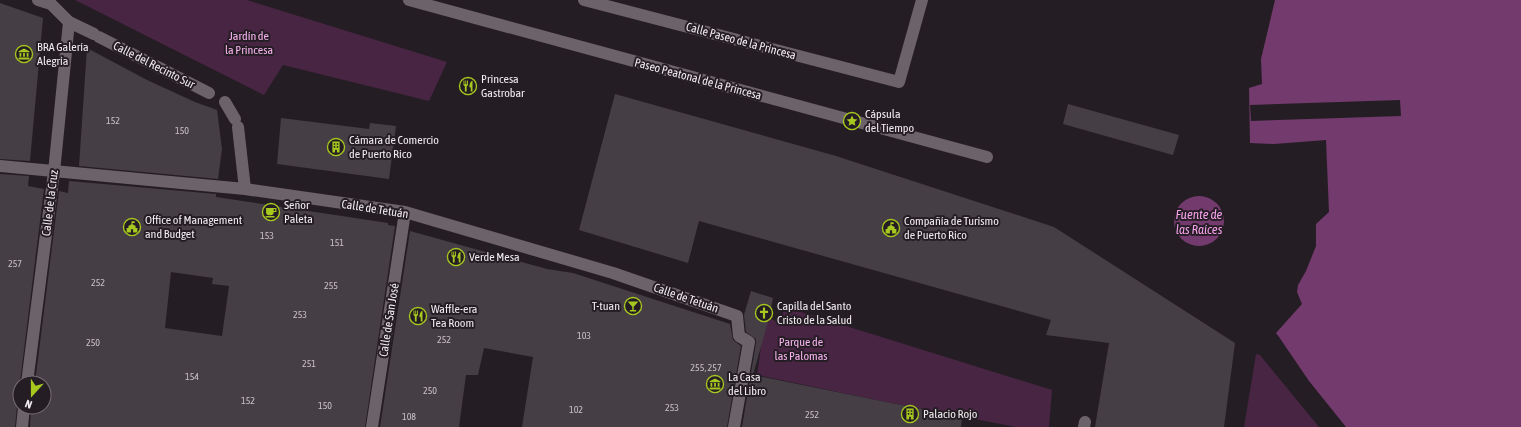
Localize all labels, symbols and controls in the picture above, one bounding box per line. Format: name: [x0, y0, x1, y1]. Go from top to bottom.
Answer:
street label: Calle Paseo de la Princesa: [684, 20, 798, 62]
park label: Jardín de la Princesa: [225, 29, 273, 57]
street label: Calle del Recinto Sur: [111, 38, 198, 92]
place label: BRA Galería Alegría: [37, 40, 89, 68]
museum icon: BRA Galería Alegría: [14, 44, 34, 64]
street label: Paseo Peatonal de la Princesa: [633, 55, 763, 103]
place label: Princesa Gastrobar: [481, 72, 525, 100]
restaurant icon: Princesa Gastrobar: [458, 76, 478, 96]
place label: Cápsula del Tiempo: [865, 107, 915, 135]
place icon: Cápsula del Tiempo: [842, 111, 862, 131]
house number: 152: [106, 115, 120, 126]
house number: 150: [175, 125, 189, 136]
place label: Cámara de Comercio de Puerto Rico: [349, 133, 439, 161]
building icon: Cámara de Comercio de Puerto Rico: [326, 137, 346, 157]
street label: Calle de la Cruz: [39, 168, 61, 237]
street label: Calle de Tetuán: [340, 197, 410, 221]
place label: Señor Paleta: [284, 198, 313, 226]
cafe icon: Señor Paleta: [261, 202, 281, 222]
water label: Fuente de las Raíces: [1176, 207, 1223, 237]
place label: Office of Management and Budget: [145, 213, 243, 241]
place label: Compañía de Turismo de Puerto Rico: [904, 214, 999, 242]
public building icon: Office of Management and Budget: [122, 217, 142, 237]
public building icon: Compañía de Turismo de Puerto Rico: [881, 218, 901, 238]
house number: 153: [260, 230, 274, 241]
house number: 151: [330, 237, 344, 248]
restaurant icon: Verde Mesa: [446, 247, 466, 267]
place label: Verde Mesa: [469, 250, 520, 264]
house number: 257: [8, 258, 22, 269]
house number: 252: [91, 277, 105, 288]
house number: 255: [324, 280, 338, 291]
street label: Calle de Tetuán: [652, 280, 720, 316]
street label: Calle de San José: [376, 282, 402, 358]
bar icon: T-tuan: [623, 296, 643, 316]
place label: T-tuan: [592, 299, 620, 313]
place label: Capilla del Santo Cristo de la Salud: [777, 299, 852, 327]
place label: Waffle-era Tea Room: [431, 302, 477, 330]
church icon: Capilla del Santo Cristo de la Salud: [754, 303, 774, 323]
restaurant icon: Waffle-era Tea Room: [408, 306, 428, 326]
house number: 253: [293, 309, 307, 320]
house number: 103: [577, 330, 591, 341]
house number: 252: [437, 334, 451, 345]
park label: Parque de las Palomas: [774, 335, 828, 363]
house number: 250: [86, 337, 100, 348]
house number: 251: [302, 358, 316, 369]
house number: 255, 257: [690, 362, 722, 373]
place label: La Casa del Libro: [728, 370, 767, 398]
house number: 154: [185, 371, 199, 382]
museum icon: La Casa del Libro: [705, 374, 725, 394]
north arrow: [12, 375, 52, 415]
house number: 250: [423, 385, 437, 396]
house number: 152: [241, 395, 255, 406]
text: N: [23, 398, 34, 411]
house number: 150: [318, 400, 332, 411]
house number: 253: [665, 402, 679, 413]
house number: 102: [569, 404, 583, 415]
building icon: Palacio Rojo: [900, 404, 920, 424]
place label: Palacio Rojo: [923, 407, 978, 421]
house number: 252: [805, 409, 819, 420]
house number: 108: [402, 411, 416, 422]

